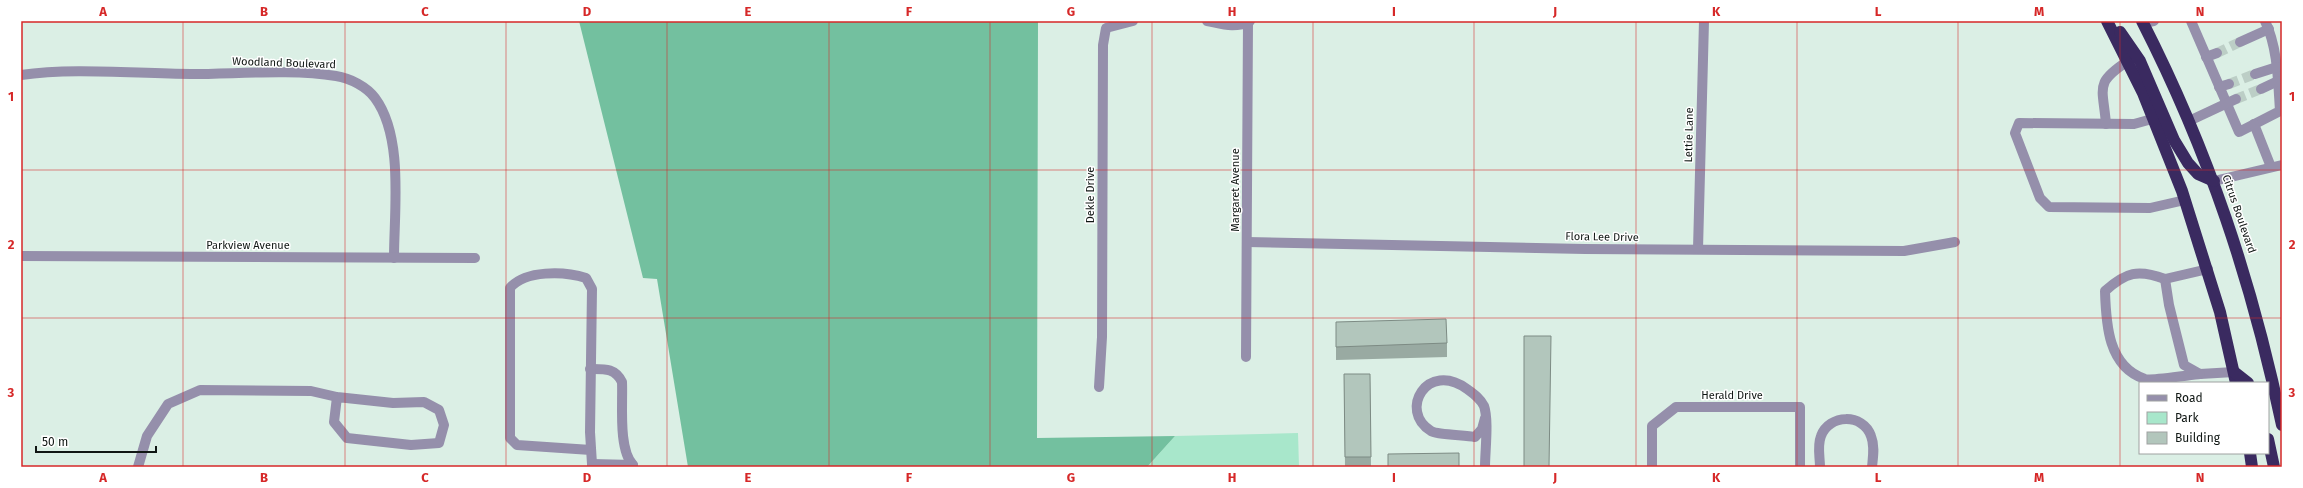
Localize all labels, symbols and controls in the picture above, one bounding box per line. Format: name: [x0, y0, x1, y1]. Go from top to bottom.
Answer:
text: A: [98, 4, 107, 19]
text: B: [260, 4, 268, 19]
text: C: [421, 4, 429, 19]
text: D: [583, 4, 592, 19]
text: E: [745, 4, 752, 19]
text: F: [906, 4, 913, 19]
text: G: [1067, 4, 1075, 19]
text: H: [1228, 4, 1236, 19]
text: I: [1392, 4, 1396, 19]
text: J: [1552, 4, 1557, 19]
text: K: [1712, 4, 1721, 19]
text: L: [1875, 4, 1882, 19]
text: M: [2034, 4, 2044, 19]
text: N: [2196, 4, 2204, 19]
street label: Woodland Boulevard: [232, 55, 336, 71]
text: 1: [8, 89, 14, 104]
text: 1: [2289, 89, 2295, 104]
street label: Lettie Lane: [1682, 107, 1696, 163]
street label: Margaret Avenue: [1229, 148, 1242, 232]
street label: Dekle Drive: [1084, 167, 1097, 223]
street label: Citrus Boulevard: [2219, 173, 2259, 255]
street label: Flora Lee Drive: [1565, 230, 1639, 244]
text: 2: [8, 237, 15, 252]
text: 2: [2289, 237, 2296, 252]
street label: Parkview Avenue: [206, 239, 290, 252]
legend: [2139, 382, 2269, 454]
text: 3: [7, 385, 15, 400]
text: 3: [2288, 385, 2296, 400]
street label: Herald Drive: [1701, 389, 1763, 402]
text: Road: [2175, 391, 2203, 405]
text: Park: [2175, 411, 2199, 425]
scale bar: [36, 428, 156, 454]
text: Building: [2175, 431, 2221, 445]
text: 50 m: [42, 435, 68, 449]
text: A: [98, 470, 107, 485]
text: B: [260, 470, 268, 485]
text: C: [421, 470, 429, 485]
text: D: [583, 470, 592, 485]
text: E: [745, 470, 752, 485]
text: F: [906, 470, 913, 485]
text: G: [1067, 470, 1075, 485]
text: H: [1228, 470, 1236, 485]
text: I: [1392, 470, 1396, 485]
text: J: [1552, 470, 1557, 485]
text: K: [1712, 470, 1721, 485]
text: L: [1875, 470, 1882, 485]
text: M: [2034, 470, 2044, 485]
text: N: [2196, 470, 2204, 485]

